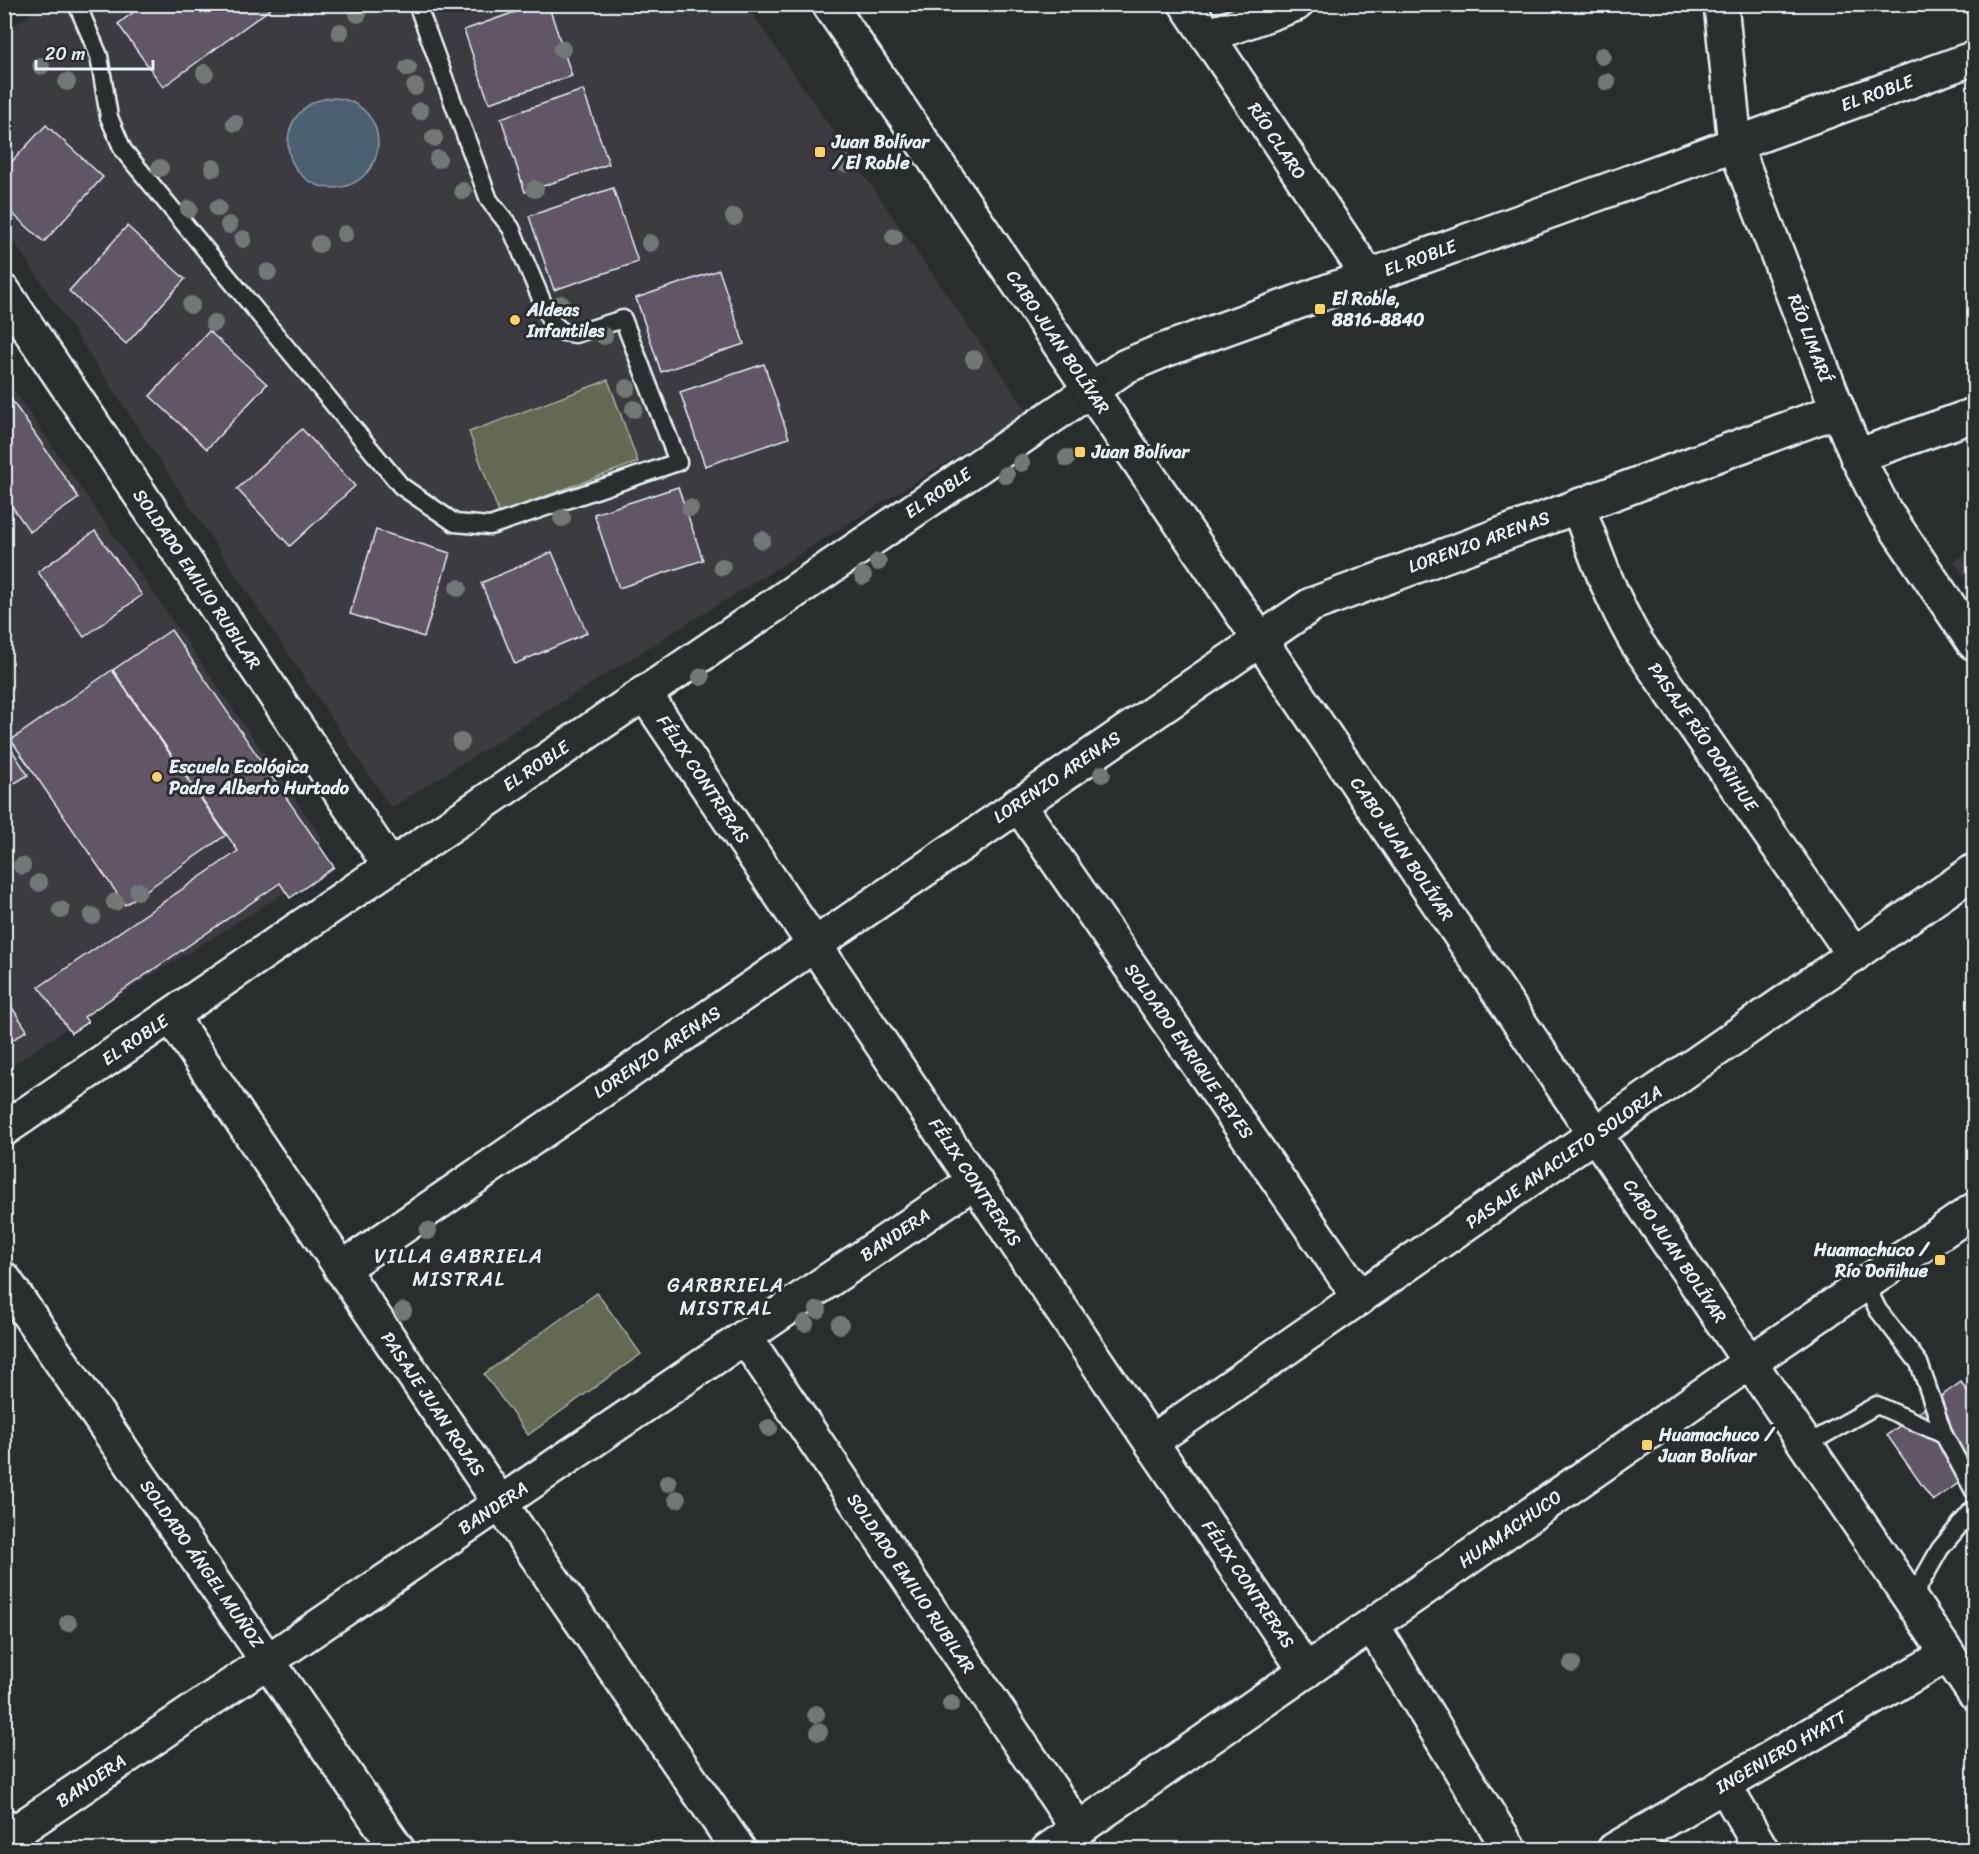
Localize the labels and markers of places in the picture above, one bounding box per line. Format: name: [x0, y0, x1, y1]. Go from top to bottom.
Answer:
place label: Juan Bolívar / El Roble: [831, 126, 930, 179]
marker: Juan Bolívar / El Roble: [813, 145, 827, 159]
place label: El Roble, 8816-8840: [1331, 283, 1424, 336]
place label: Aldeas Infantiles: [526, 294, 605, 347]
marker: El Roble, 8816-8840: [1313, 302, 1327, 316]
marker: Aldeas Infantiles: [508, 313, 522, 327]
place label: Juan Bolívar: [1091, 436, 1190, 468]
marker: Juan Bolívar: [1073, 445, 1087, 459]
place label: Escuela Ecológica Padre Alberto Hurtado: [169, 751, 350, 804]
marker: Escuela Ecológica Padre Alberto Hurtado: [150, 770, 164, 784]
place label: Huamachuco / Río Doñihue: [1813, 1234, 1931, 1287]
marker: Huamachuco / Río Doñihue: [1933, 1253, 1947, 1267]
place label: Huamachuco / Juan Bolívar: [1658, 1419, 1776, 1472]
marker: Huamachuco / Juan Bolívar: [1640, 1438, 1654, 1452]

